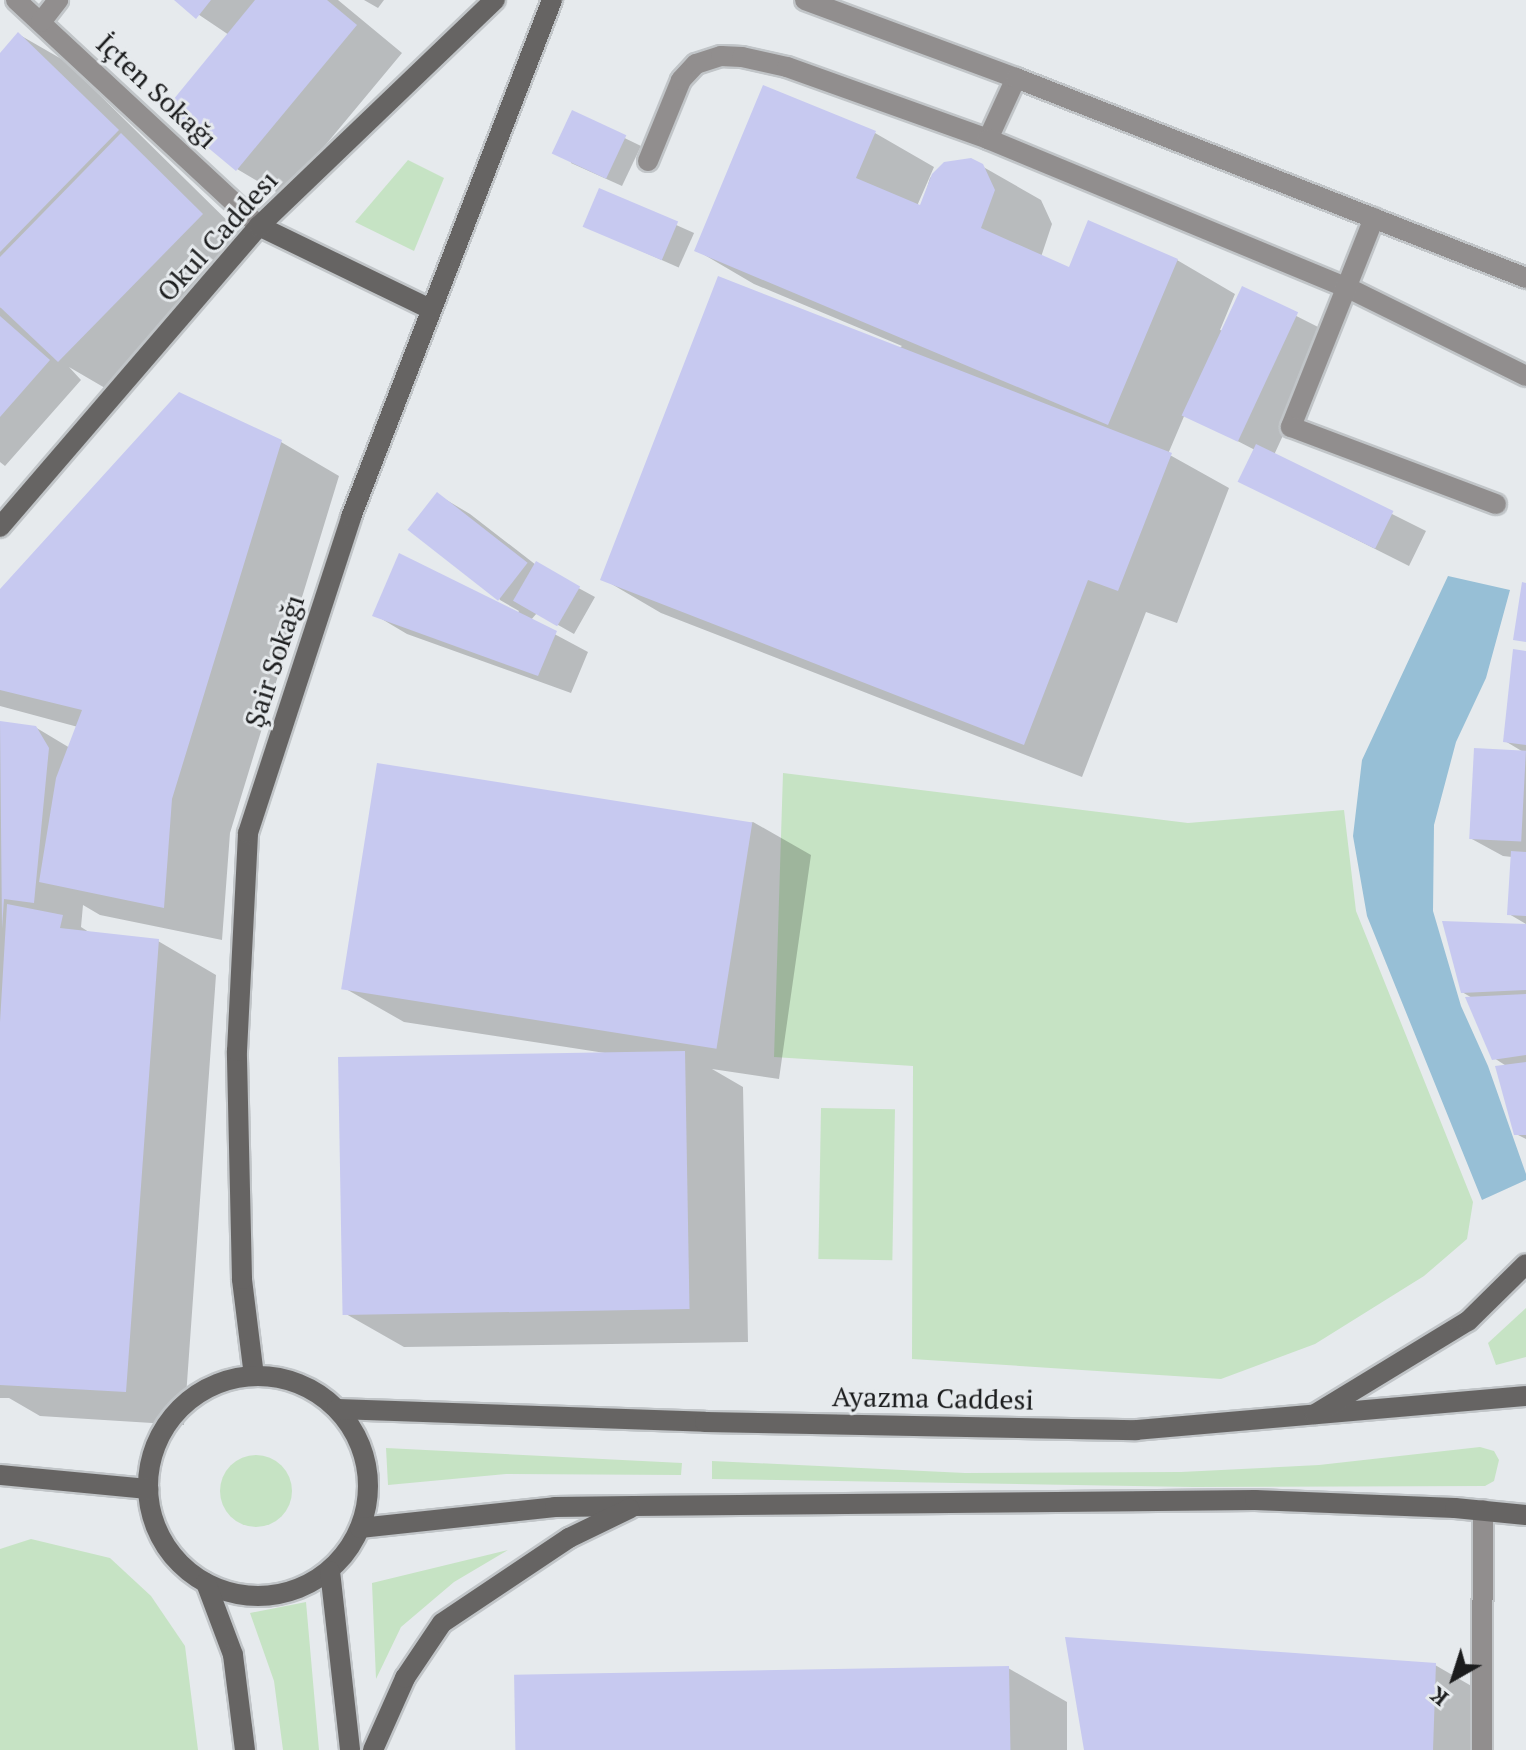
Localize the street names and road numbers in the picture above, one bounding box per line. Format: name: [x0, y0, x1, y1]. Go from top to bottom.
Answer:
street label: İçten Sokağı: [90, 27, 224, 155]
street label: Okul Caddesı: [150, 164, 284, 308]
street label: Şair Sokağı: [237, 590, 311, 732]
street label: Ayazma Caddesi: [832, 1379, 1034, 1417]

